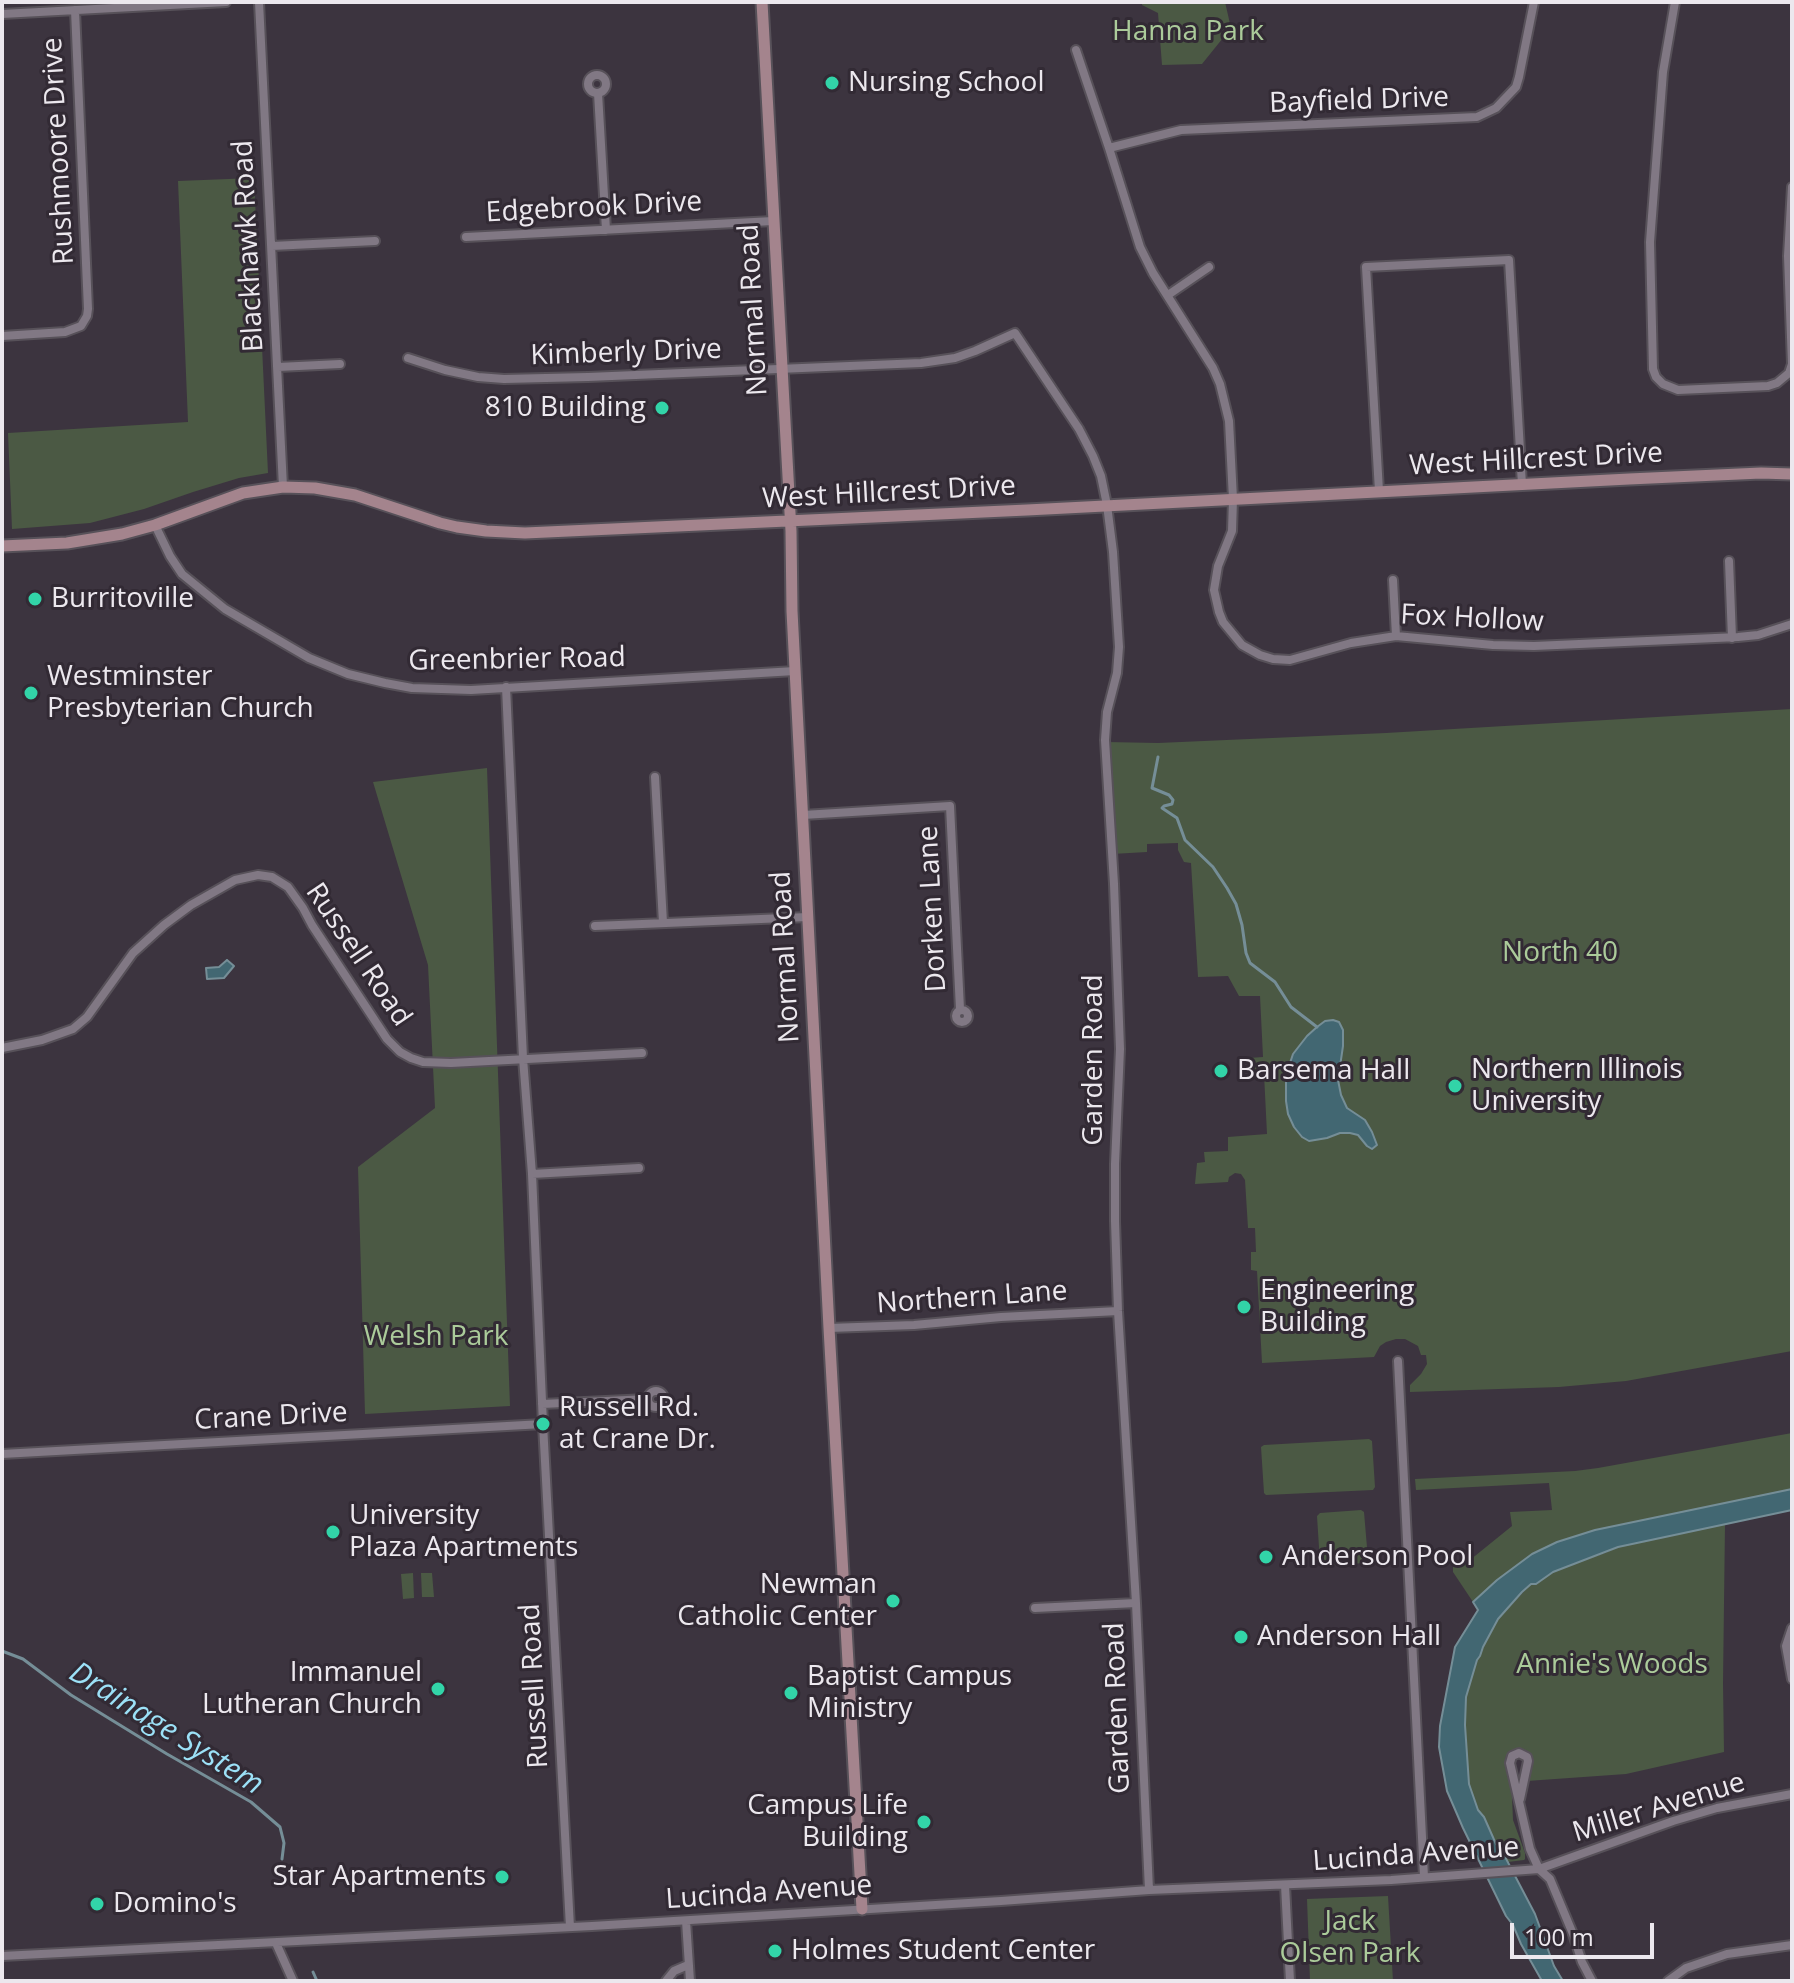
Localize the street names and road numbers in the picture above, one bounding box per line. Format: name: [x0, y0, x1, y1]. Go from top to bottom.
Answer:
street label: Rushmoore Drive: [36, 36, 82, 266]
street label: Bayfield Drive: [1269, 81, 1449, 121]
street label: Blackhawk Road: [227, 139, 271, 353]
street label: Edgebrook Drive: [485, 186, 703, 230]
street label: Normal Road: [733, 223, 775, 397]
street label: Kimberly Drive: [530, 333, 722, 373]
street label: West Hillcrest Drive: [1408, 437, 1664, 483]
street label: West Hillcrest Drive: [761, 470, 1017, 516]
street label: Fox Hollow: [1400, 598, 1544, 640]
street label: Greenbrier Road: [408, 641, 626, 679]
street label: Dorken Lane: [912, 825, 954, 993]
street label: Normal Road: [765, 870, 807, 1044]
street label: Russell Road: [298, 877, 418, 1033]
street label: Garden Road: [1077, 974, 1111, 1146]
street label: Northern Lane: [875, 1275, 1069, 1321]
street label: Crane Drive: [194, 1396, 348, 1438]
street label: Russell Road: [514, 1603, 556, 1769]
street label: Garden Road: [1098, 1622, 1138, 1794]
street label: Miller Avenue: [1569, 1766, 1749, 1850]
street label: Lucinda Avenue: [1312, 1831, 1520, 1879]
street label: Lucinda Avenue: [665, 1869, 873, 1917]

